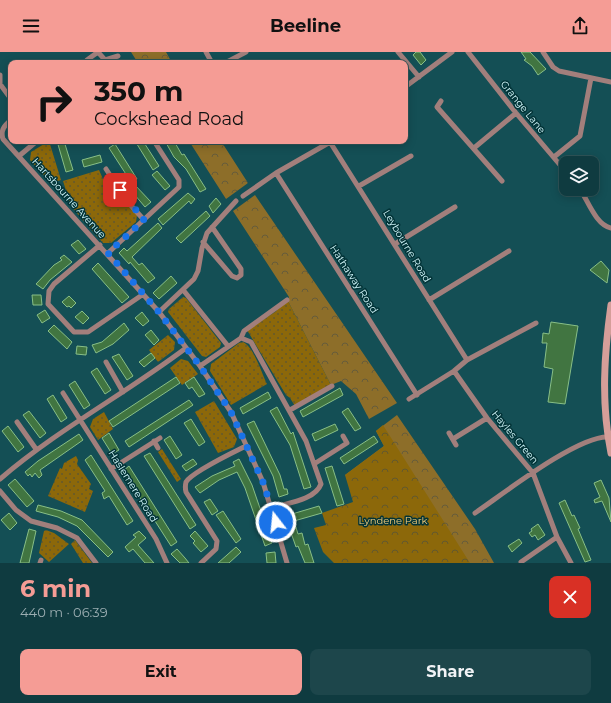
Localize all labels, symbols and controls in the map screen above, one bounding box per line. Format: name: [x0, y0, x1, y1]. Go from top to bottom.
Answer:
icon: menu: [20, 15, 42, 37]
text: Beeline: [270, 15, 341, 37]
icon: share: [569, 15, 591, 37]
text: 350 m: [94, 74, 183, 108]
icon: right: [28, 76, 80, 128]
street label: Grange Lane: [498, 78, 548, 136]
text: Cockshead Road: [94, 108, 244, 130]
street label: Hartsbourne Avenue: [29, 155, 109, 241]
map controls: [559, 156, 599, 196]
button: layers: [559, 156, 599, 196]
pin: [103, 173, 137, 207]
icon: arrive: [109, 179, 131, 201]
street label: Leybourne Road: [380, 207, 434, 285]
street label: Hathaway Road: [327, 242, 381, 316]
street label: Hayles Green: [489, 408, 541, 466]
street label: Haslemere Road: [106, 447, 160, 525]
position arrow: [255, 501, 297, 543]
park label: Lyndene Park: [358, 514, 428, 527]
text: 6 min: [20, 574, 91, 603]
button: close: [549, 576, 591, 618]
text: 440 m · 06:39: [20, 604, 108, 620]
button: Exit: [20, 649, 302, 695]
button: Share: [310, 649, 591, 695]

